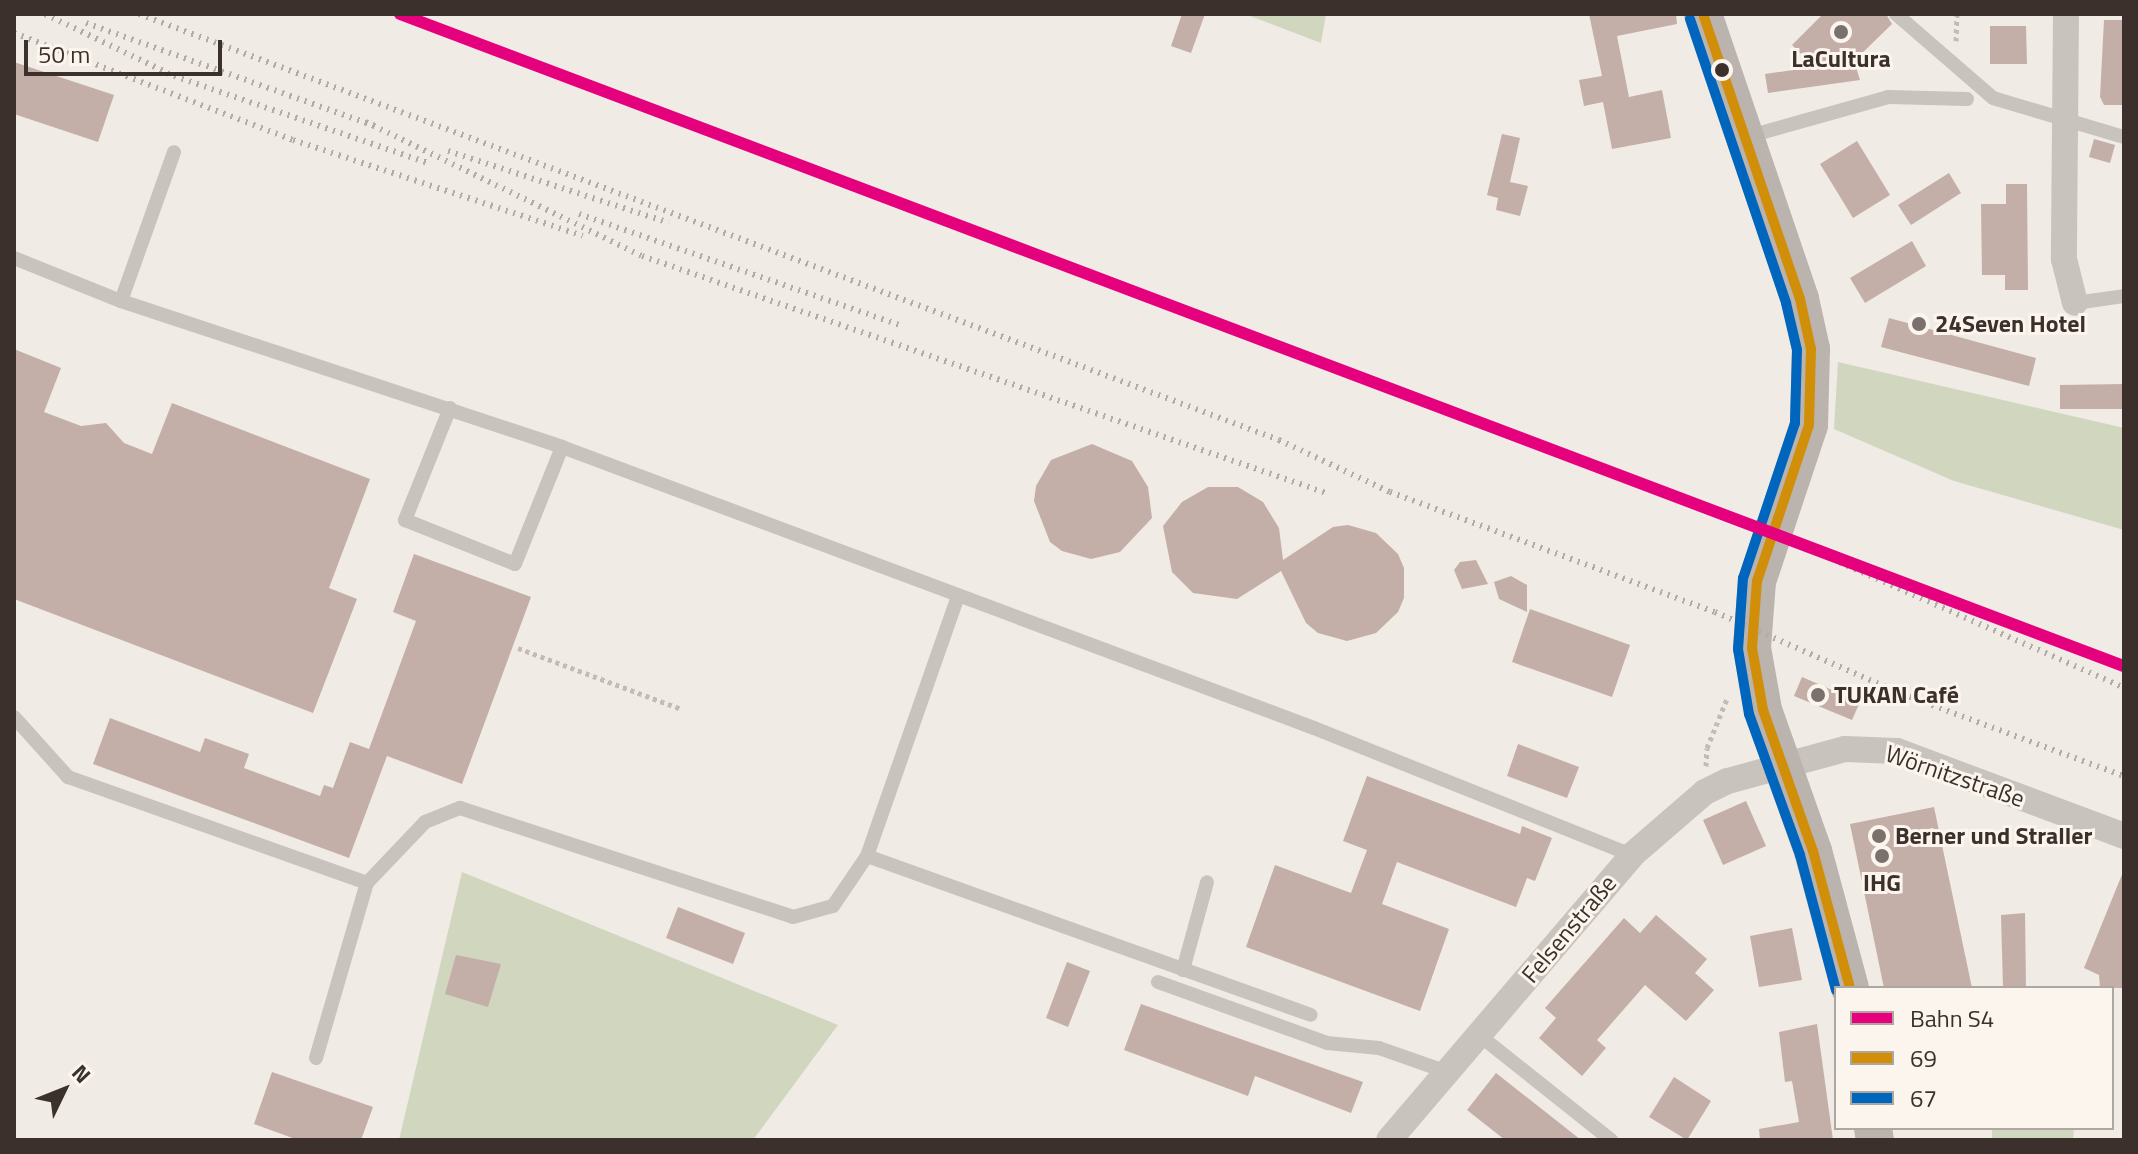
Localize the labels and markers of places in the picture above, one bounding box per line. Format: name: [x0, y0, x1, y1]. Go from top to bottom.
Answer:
marker: LaCultura: [1832, 23, 1850, 41]
place label: LaCultura: [1791, 45, 1891, 73]
unlabelled marker: [1714, 62, 1730, 78]
place label: 24Seven Hotel: [1935, 310, 2086, 338]
marker: 24Seven Hotel: [1910, 315, 1928, 333]
place label: TUKAN Café: [1834, 681, 1959, 709]
marker: TUKAN Café: [1809, 686, 1827, 704]
place label: Berner und Straller: [1895, 822, 2092, 850]
marker: Berner und Straller: [1870, 827, 1888, 845]
marker: IHG: [1873, 847, 1891, 865]
place label: IHG: [1863, 869, 1901, 897]

